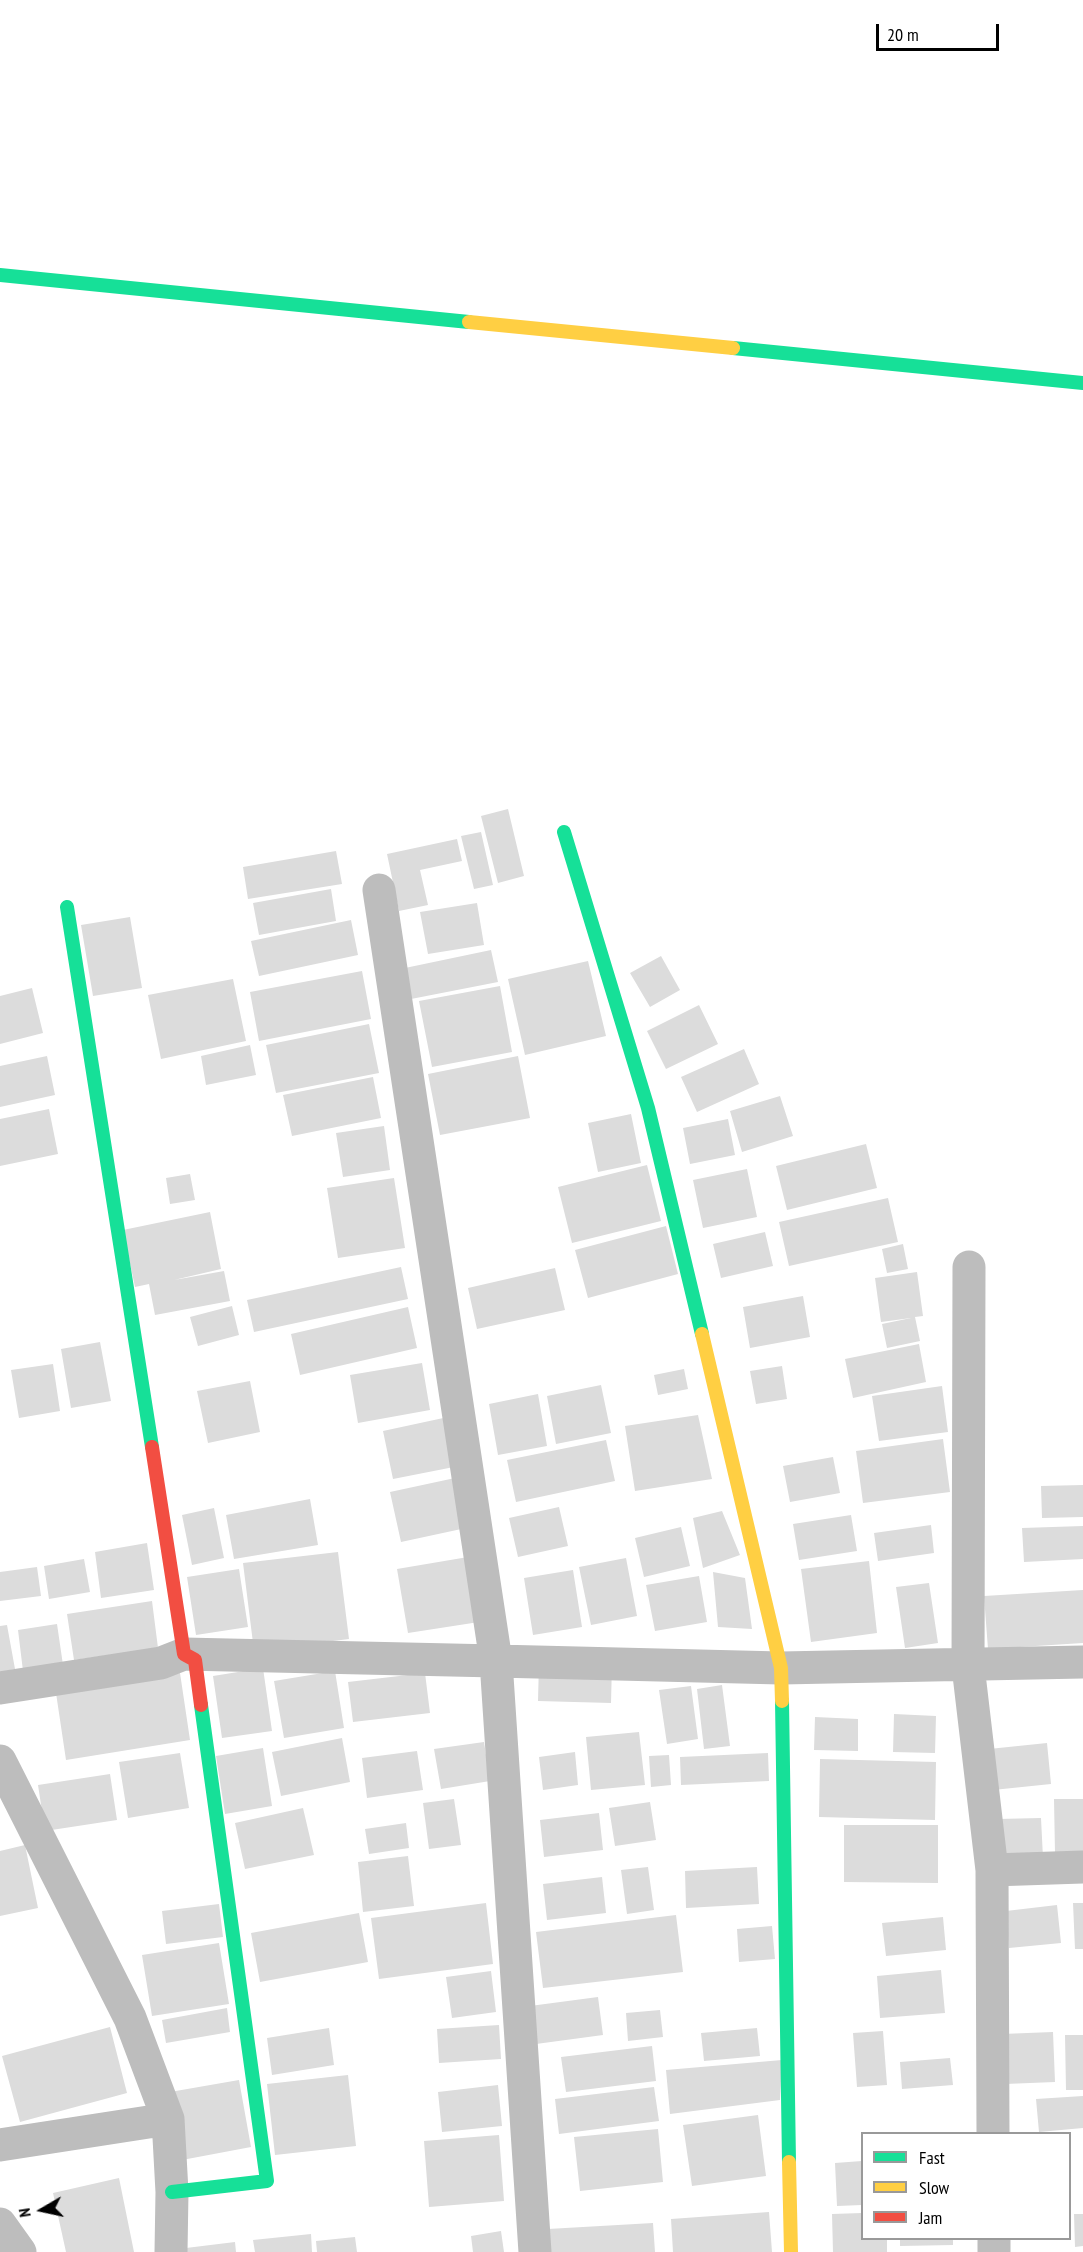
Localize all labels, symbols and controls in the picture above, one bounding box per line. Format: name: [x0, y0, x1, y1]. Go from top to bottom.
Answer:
scale bar: [879, 12, 1002, 50]
text: 20 m: [887, 23, 919, 46]
legend: [861, 2132, 1071, 2240]
text: Fast: [919, 2146, 945, 2169]
text: Slow: [919, 2176, 949, 2199]
north arrow: [12, 2180, 72, 2240]
text: Jam: [919, 2206, 942, 2229]
text: N: [14, 2207, 35, 2219]

